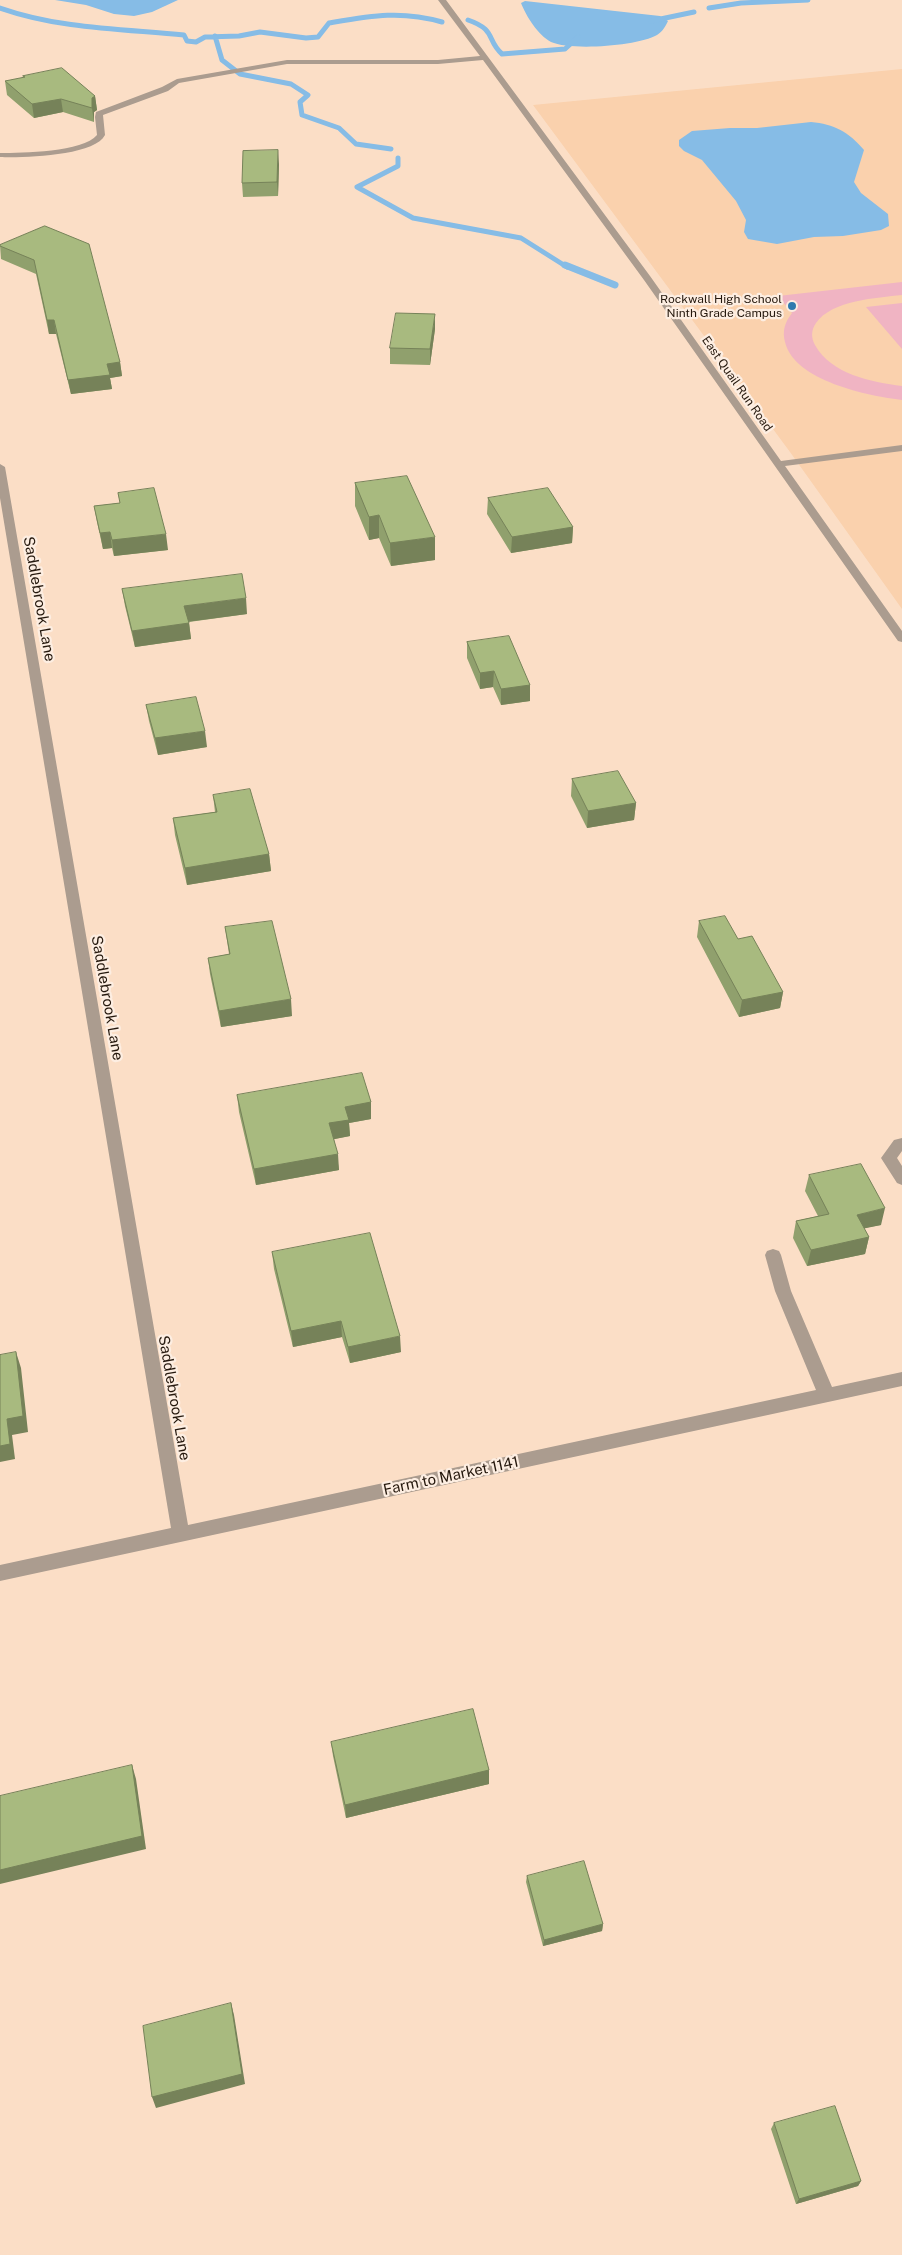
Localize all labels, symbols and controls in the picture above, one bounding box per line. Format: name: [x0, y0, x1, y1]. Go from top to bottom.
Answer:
place label: Rockwall High School Ninth Grade Campus: [660, 292, 782, 320]
marker: Rockwall High School Ninth Grade Campus: [786, 300, 798, 312]
street label: East Quail Run Road: [699, 334, 775, 434]
street label: Saddlebrook Lane: [19, 535, 59, 663]
street label: Saddlebrook Lane: [87, 934, 127, 1062]
street label: Saddlebrook Lane: [154, 1334, 194, 1462]
street label: Farm to Market 1141: [382, 1453, 520, 1499]

